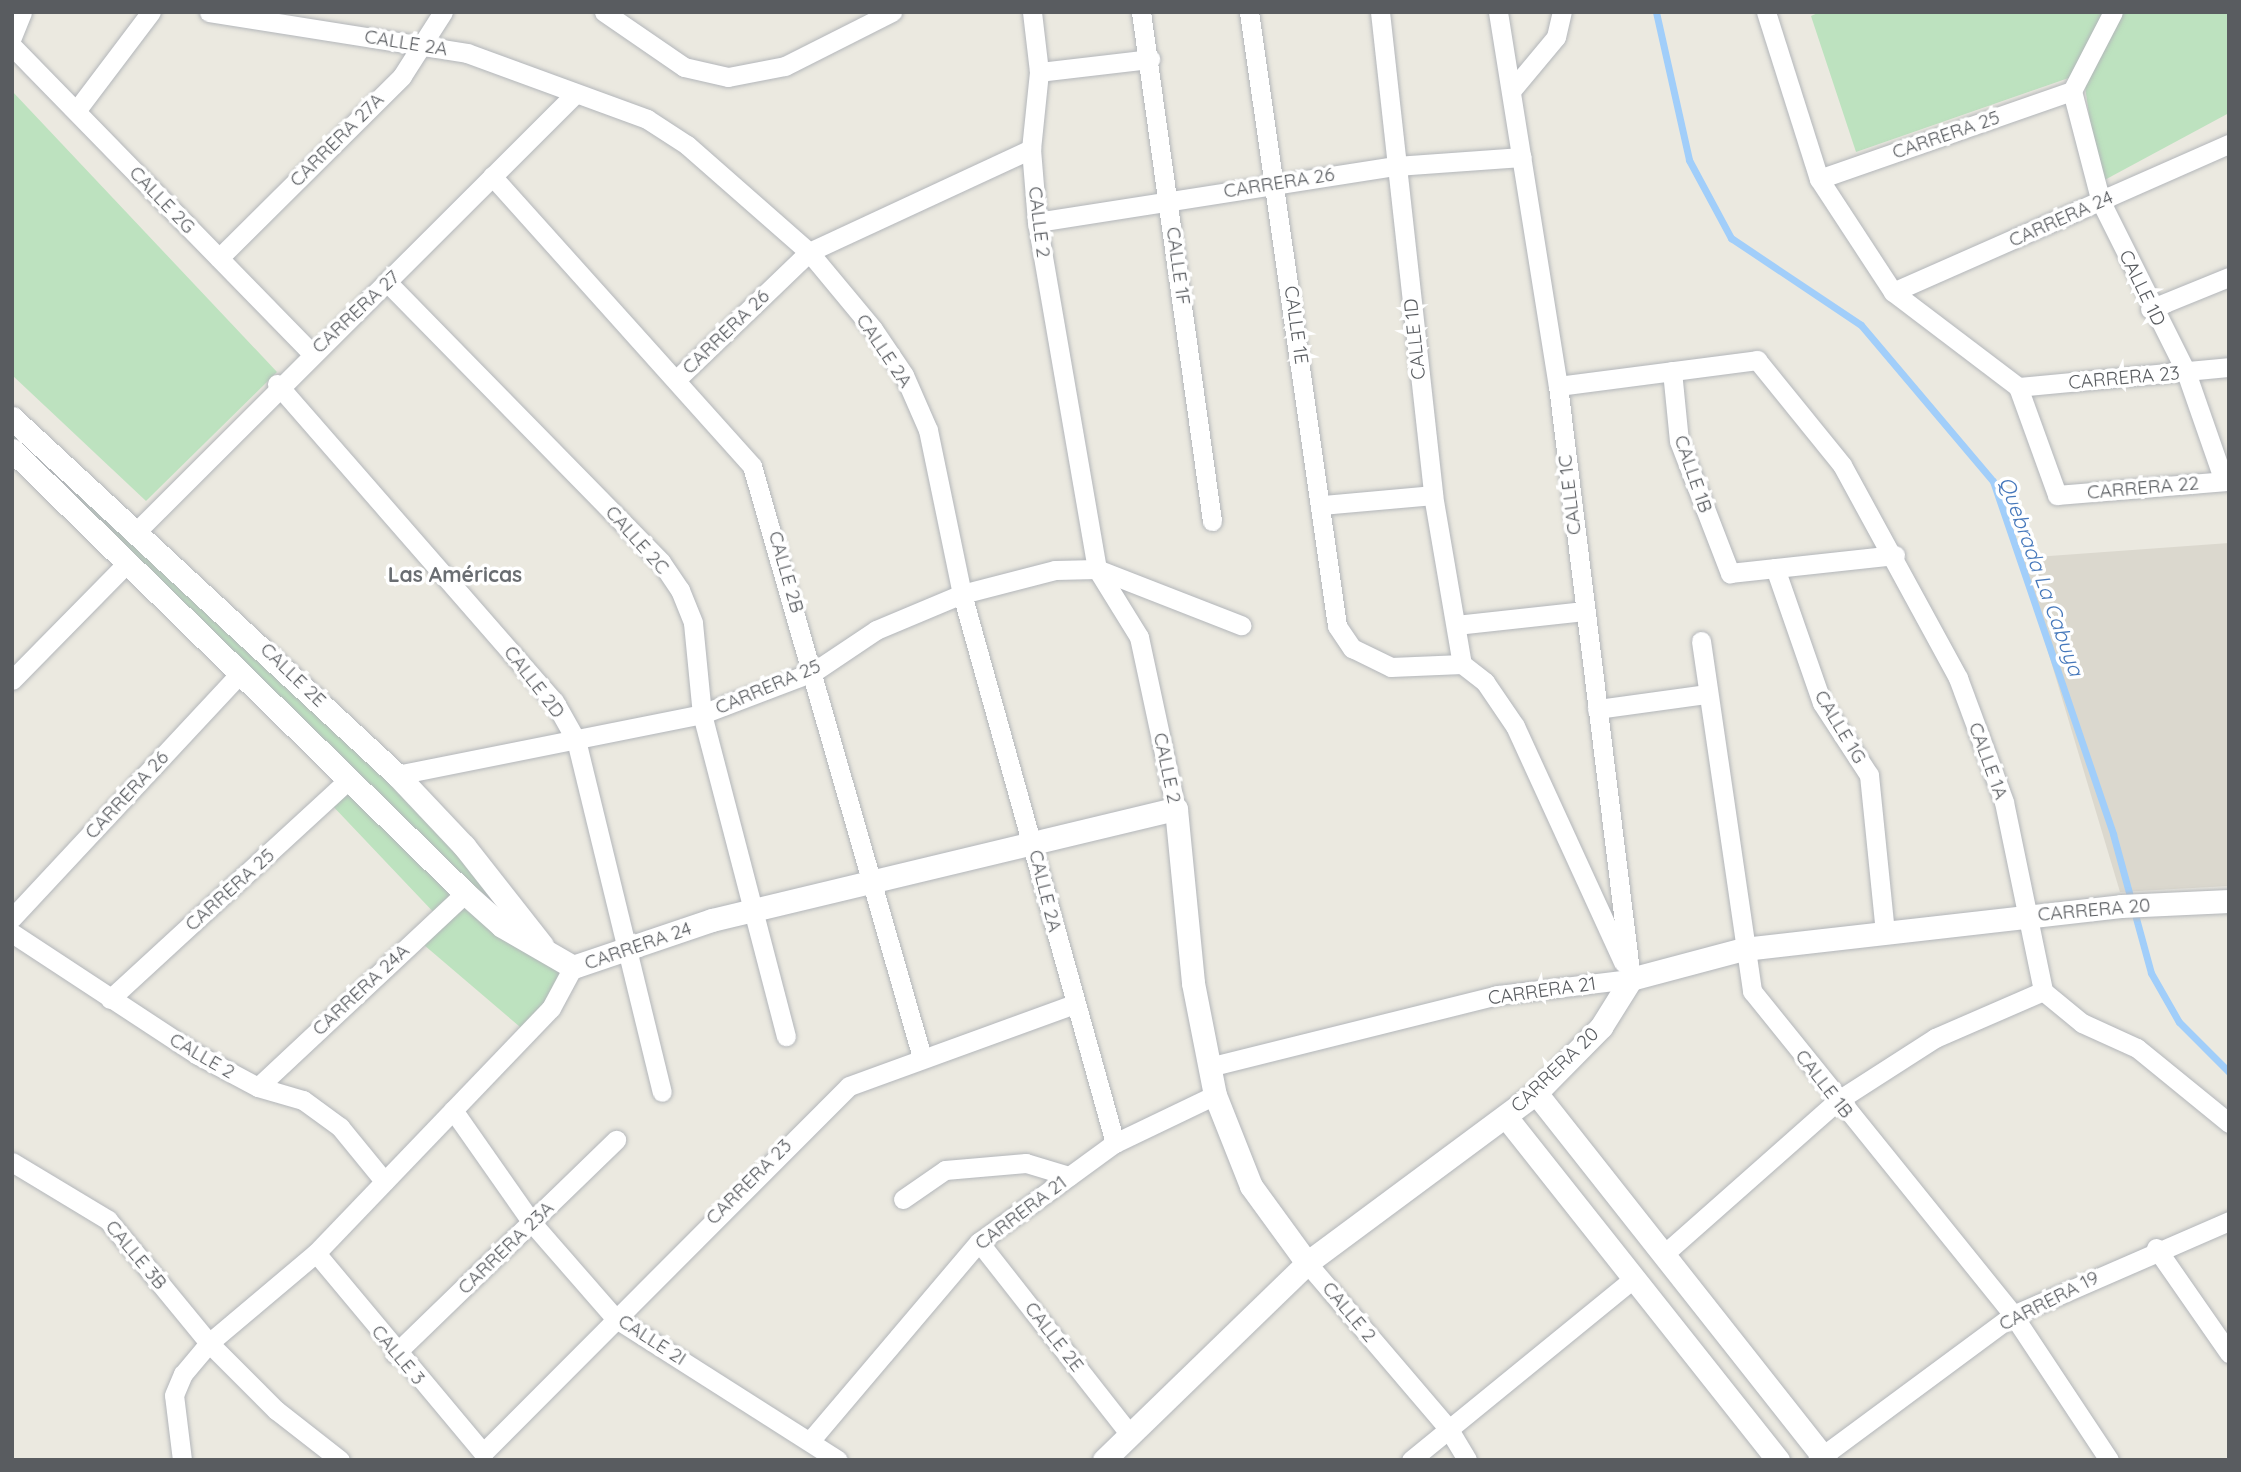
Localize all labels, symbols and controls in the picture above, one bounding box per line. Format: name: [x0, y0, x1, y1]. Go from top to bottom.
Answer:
street label: CALLE 2A: [363, 25, 449, 61]
street label: CARRERA 27A: [285, 88, 389, 192]
street label: CARRERA 25: [1889, 106, 2003, 164]
street label: CALLE 2G: [124, 162, 200, 238]
street label: CARRERA 26: [1222, 163, 1336, 203]
street label: CALLE 2: [1023, 185, 1055, 259]
street label: CARRERA 24: [2005, 186, 2117, 252]
street label: CALLE 1F: [1161, 225, 1195, 307]
street label: CALLE 1D: [2114, 246, 2170, 330]
street label: CARRERA 27: [308, 266, 404, 358]
street label: CALLE 1E: [1279, 284, 1313, 366]
street label: CARRERA 26: [678, 285, 774, 379]
street label: CALLE 1D: [1399, 297, 1431, 381]
street label: CALLE 2A: [851, 310, 917, 392]
street label: CARRERA 23: [2067, 362, 2181, 394]
street label: CALLE 1B: [1669, 432, 1717, 516]
street label: CALLE 1C: [1554, 454, 1586, 536]
street label: CARRERA 22: [2086, 472, 2200, 504]
water label: Quebrada La Cabuya: [1994, 473, 2090, 679]
street label: CALLE 2C: [600, 501, 674, 579]
street label: CALLE 2B: [763, 529, 809, 615]
district label: Las Américas: [388, 561, 522, 587]
street label: CALLE 2E: [256, 638, 330, 712]
street label: CALLE 2D: [499, 641, 569, 723]
street label: CARRERA 25: [712, 655, 824, 719]
street label: CALLE 1G: [1809, 686, 1871, 768]
street label: CALLE 1A: [1964, 719, 2012, 803]
street label: CALLE 2: [1148, 731, 1186, 805]
street label: CARRERA 26: [81, 746, 173, 844]
street label: CARRERA 25: [181, 844, 279, 936]
street label: CALLE 2A: [1024, 848, 1066, 934]
street label: CARRERA 20: [2037, 894, 2151, 926]
street label: CARRERA 24: [582, 917, 694, 975]
street label: CARRERA 24A: [308, 939, 414, 1041]
street label: CARRERA 21: [1487, 972, 1597, 1010]
street label: CARRERA 20: [1506, 1023, 1604, 1117]
street label: CALLE 2: [165, 1028, 239, 1084]
street label: CALLE 1B: [1790, 1045, 1858, 1123]
street label: CARRERA 23: [701, 1134, 797, 1230]
street label: CARRERA 21: [971, 1171, 1071, 1255]
street label: CARRERA 23A: [454, 1197, 558, 1299]
street label: CALLE 3B: [101, 1216, 171, 1294]
street label: CARRERA 19: [1995, 1266, 2103, 1336]
street label: CALLE 2: [1317, 1277, 1381, 1347]
street label: CALLE 2E: [1020, 1298, 1088, 1376]
street label: CALLE 2I: [614, 1310, 690, 1370]
street label: CALLE 3: [366, 1321, 430, 1389]

